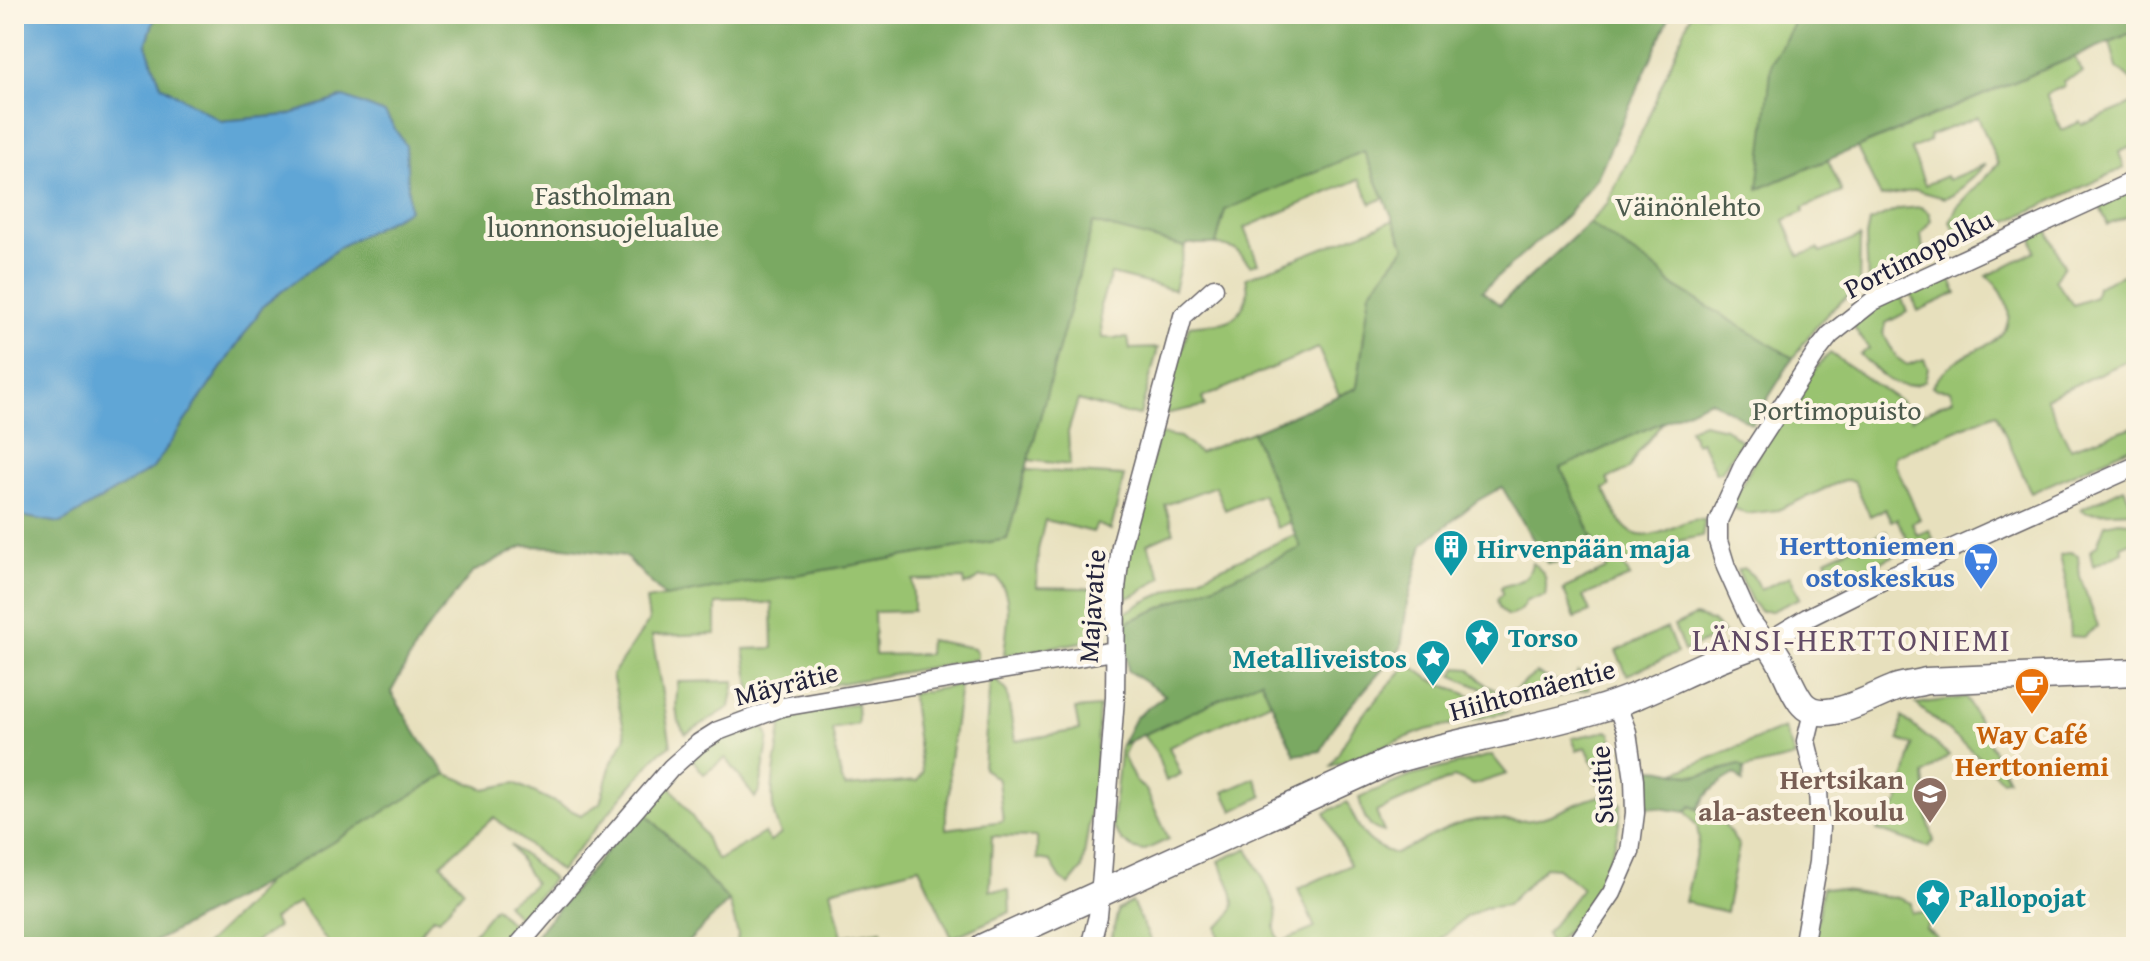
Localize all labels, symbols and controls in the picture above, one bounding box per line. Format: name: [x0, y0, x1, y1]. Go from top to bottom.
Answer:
park label: Fastholman luonnonsuojelualue: [487, 174, 719, 247]
park label: Väinönlehto: [1615, 185, 1761, 226]
street label: Portimopolku: [1836, 198, 2000, 308]
park label: Portimopuisto: [1752, 389, 1922, 430]
place label: Herttoniemen ostoskeskus: [1780, 524, 1955, 597]
place label: Hirvenpään maja: [1477, 527, 1691, 568]
building icon: Hirvenpään maja: [1432, 528, 1470, 578]
supermarket icon: Herttoniemen ostoskeskus: [1962, 541, 2000, 591]
street label: Majavatie: [1067, 548, 1115, 664]
place label: Torso: [1508, 616, 1578, 657]
district label: LÄNSI-HERTTONIEMI: [1692, 616, 2012, 663]
place icon: Torso: [1463, 617, 1501, 667]
place label: Metalliveistos: [1232, 637, 1407, 678]
place icon: Metalliveistos: [1414, 638, 1452, 688]
street label: Hiihtomäentie: [1445, 647, 1619, 731]
street label: Mäyrätie: [730, 650, 842, 716]
cafe icon: Way Café Herttoniemi: [2013, 666, 2051, 716]
place label: Way Café Herttoniemi: [1955, 713, 2109, 786]
street label: Susitie: [1578, 745, 1624, 825]
place label: Hertsikan ala-asteen koulu: [1698, 758, 1904, 831]
school or university icon: Hertsikan ala-asteen koulu: [1911, 775, 1949, 825]
place label: Pallopojat: [1959, 876, 2086, 917]
place icon: Pallopojat: [1914, 877, 1952, 927]

